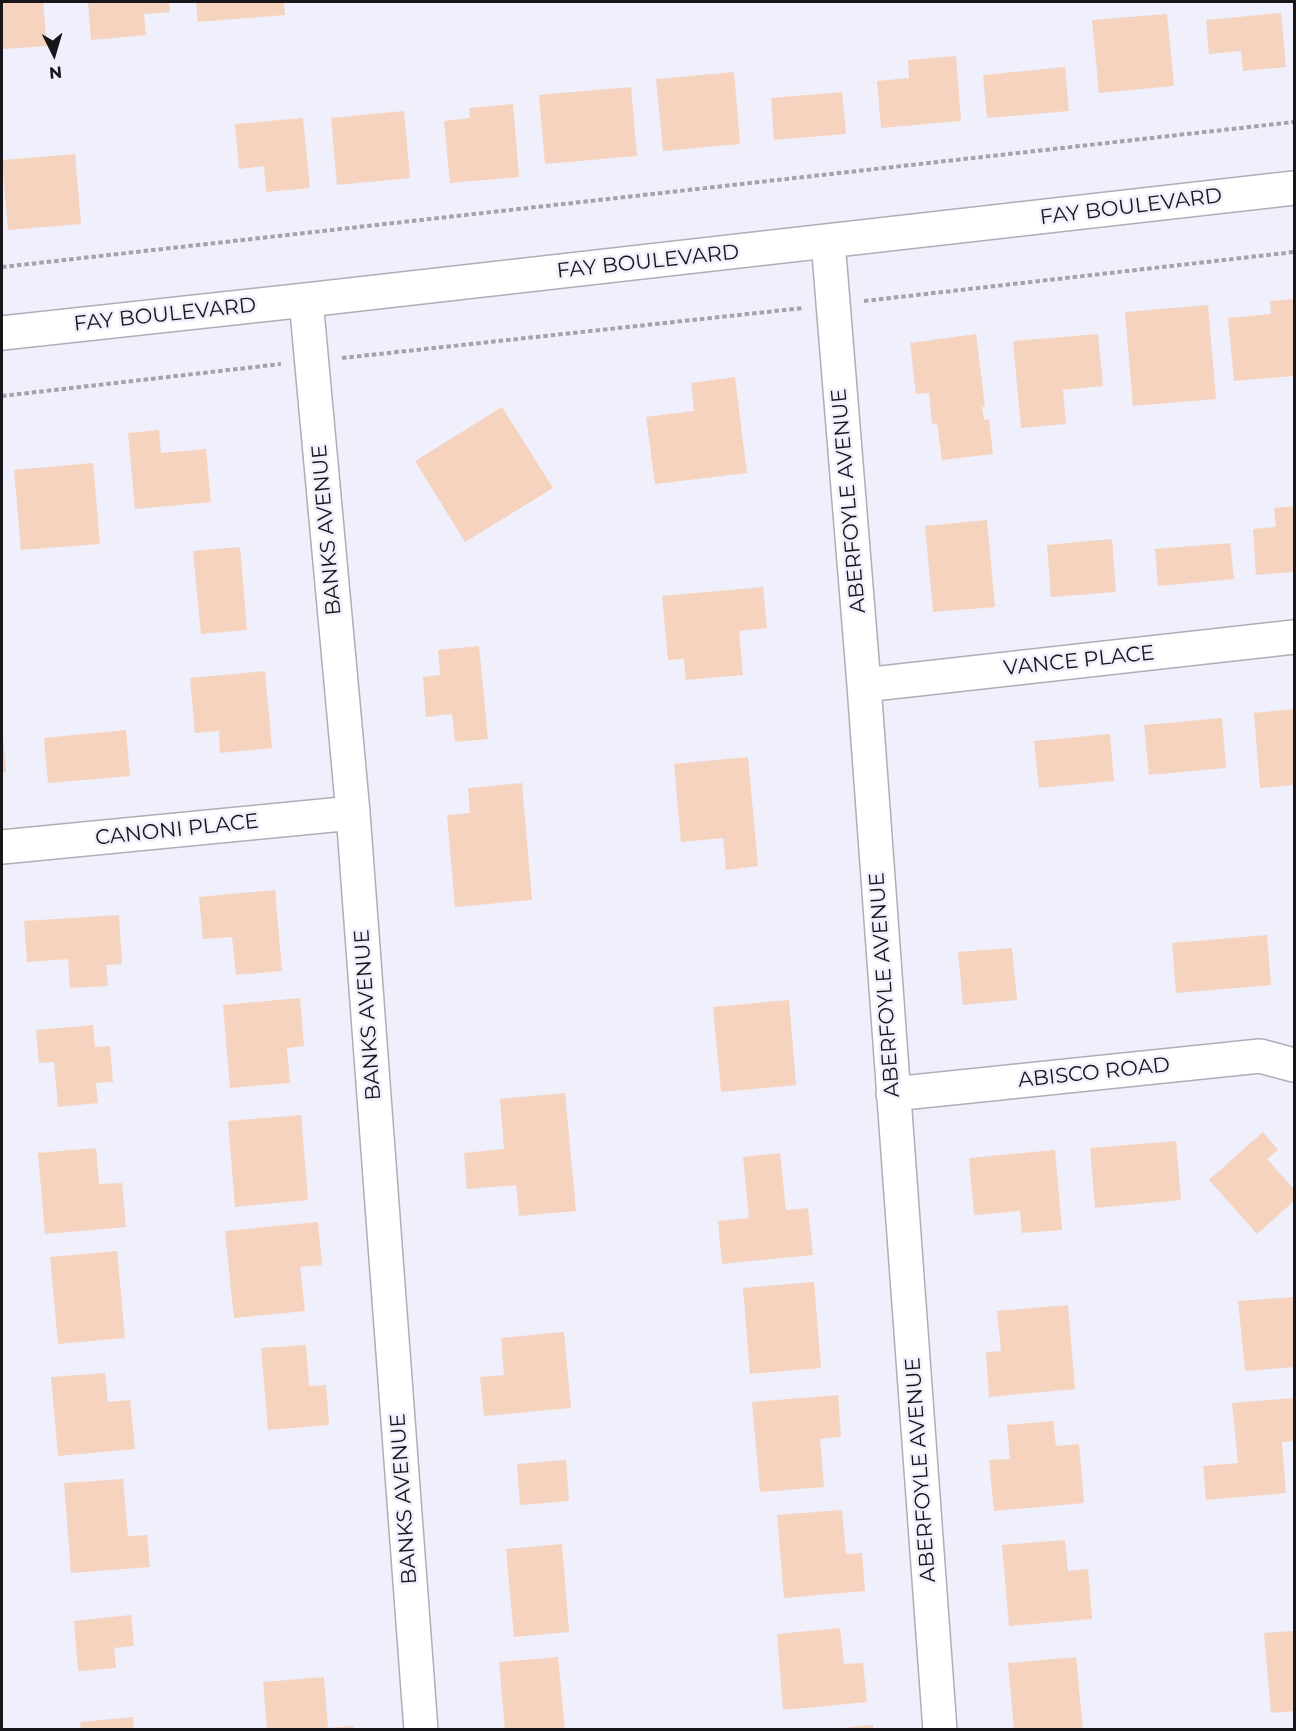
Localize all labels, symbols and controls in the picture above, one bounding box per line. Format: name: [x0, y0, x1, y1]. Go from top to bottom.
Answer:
north arrow: [24, 24, 84, 84]
text: N: [48, 62, 63, 82]
street label: FAY BOULEVARD: [1039, 183, 1223, 231]
street label: FAY BOULEVARD: [556, 240, 740, 284]
street label: FAY BOULEVARD: [73, 293, 257, 337]
street label: ABERFOYLE AVENUE: [827, 388, 871, 614]
street label: BANKS AVENUE: [307, 444, 347, 616]
street label: VANCE PLACE: [1002, 641, 1156, 681]
street label: CANONI PLACE: [94, 809, 260, 851]
street label: ABERFOYLE AVENUE: [865, 872, 905, 1098]
street label: BANKS AVENUE: [349, 929, 387, 1101]
street label: ABISCO ROAD: [1017, 1053, 1171, 1093]
street label: ABERFOYLE AVENUE: [901, 1357, 941, 1583]
street label: BANKS AVENUE: [385, 1413, 423, 1585]

